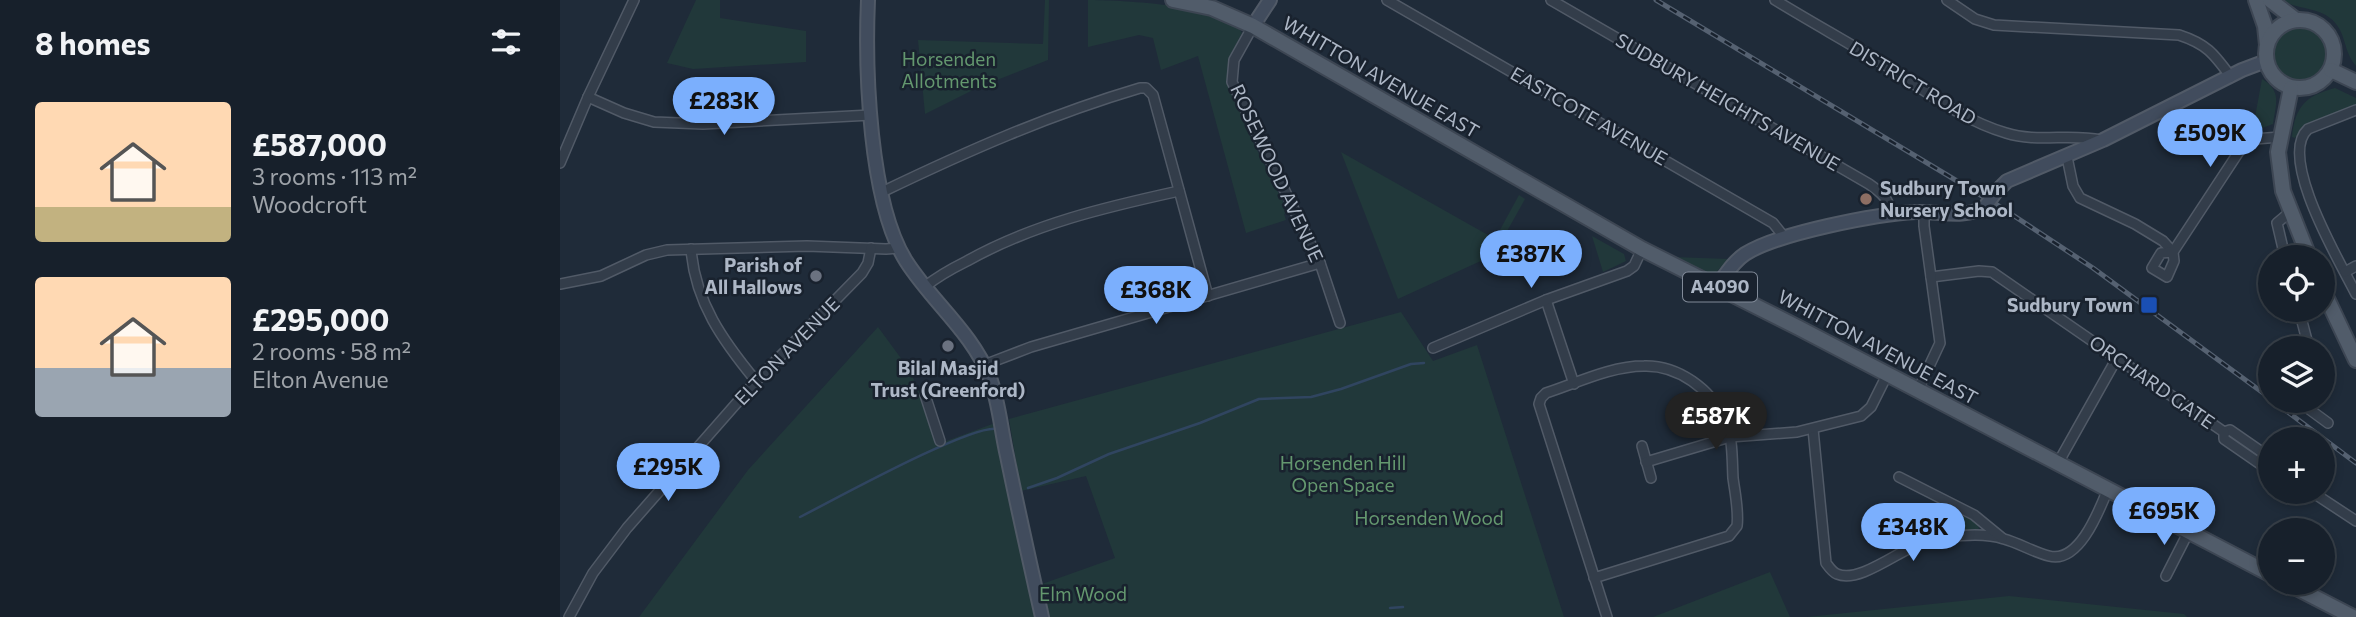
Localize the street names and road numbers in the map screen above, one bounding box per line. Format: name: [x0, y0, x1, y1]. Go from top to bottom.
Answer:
street label: WHITTON AVENUE EAST: [1279, 11, 1483, 142]
street label: SUDBURY HEIGHTS AVENUE: [1612, 28, 1844, 175]
street label: DISTRICT ROAD: [1846, 36, 1981, 129]
street label: EASTCOTE AVENUE: [1507, 61, 1672, 170]
street label: ROSEWOOD AVENUE: [1226, 80, 1329, 265]
road number: A4090: [1683, 272, 1757, 302]
street label: WHITTON AVENUE EAST: [1774, 284, 1982, 409]
street label: ELTON AVENUE: [729, 292, 844, 409]
street label: ORCHARD GATE: [2085, 330, 2219, 433]

